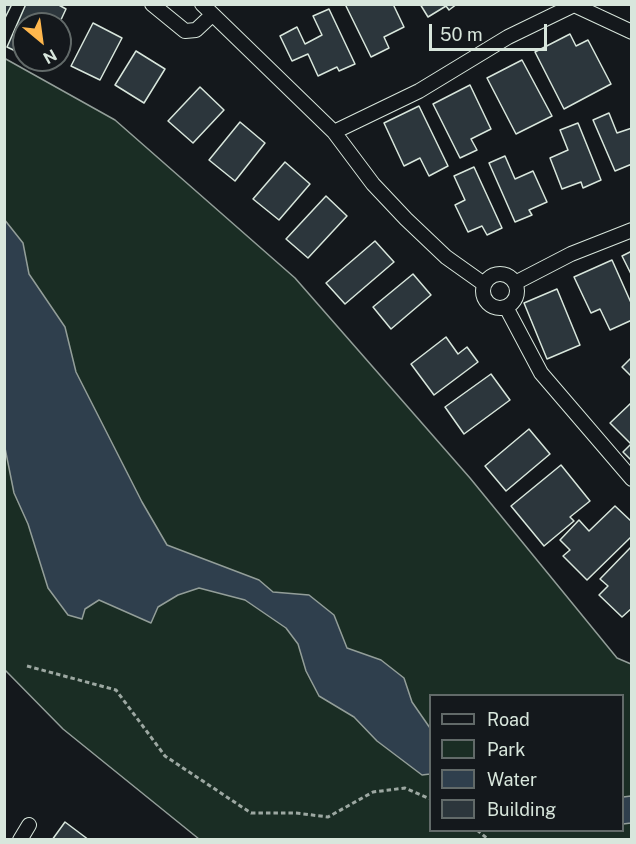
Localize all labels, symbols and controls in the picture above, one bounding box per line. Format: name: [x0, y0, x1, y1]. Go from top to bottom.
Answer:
north arrow: [12, 12, 72, 72]
scale bar: [432, 12, 550, 50]
text: 50 m: [440, 24, 483, 45]
text: N: [40, 45, 60, 68]
legend: [429, 694, 624, 832]
text: Road: [487, 709, 530, 730]
text: Park: [487, 739, 525, 760]
text: Water: [487, 769, 537, 790]
text: Building: [487, 799, 556, 820]

